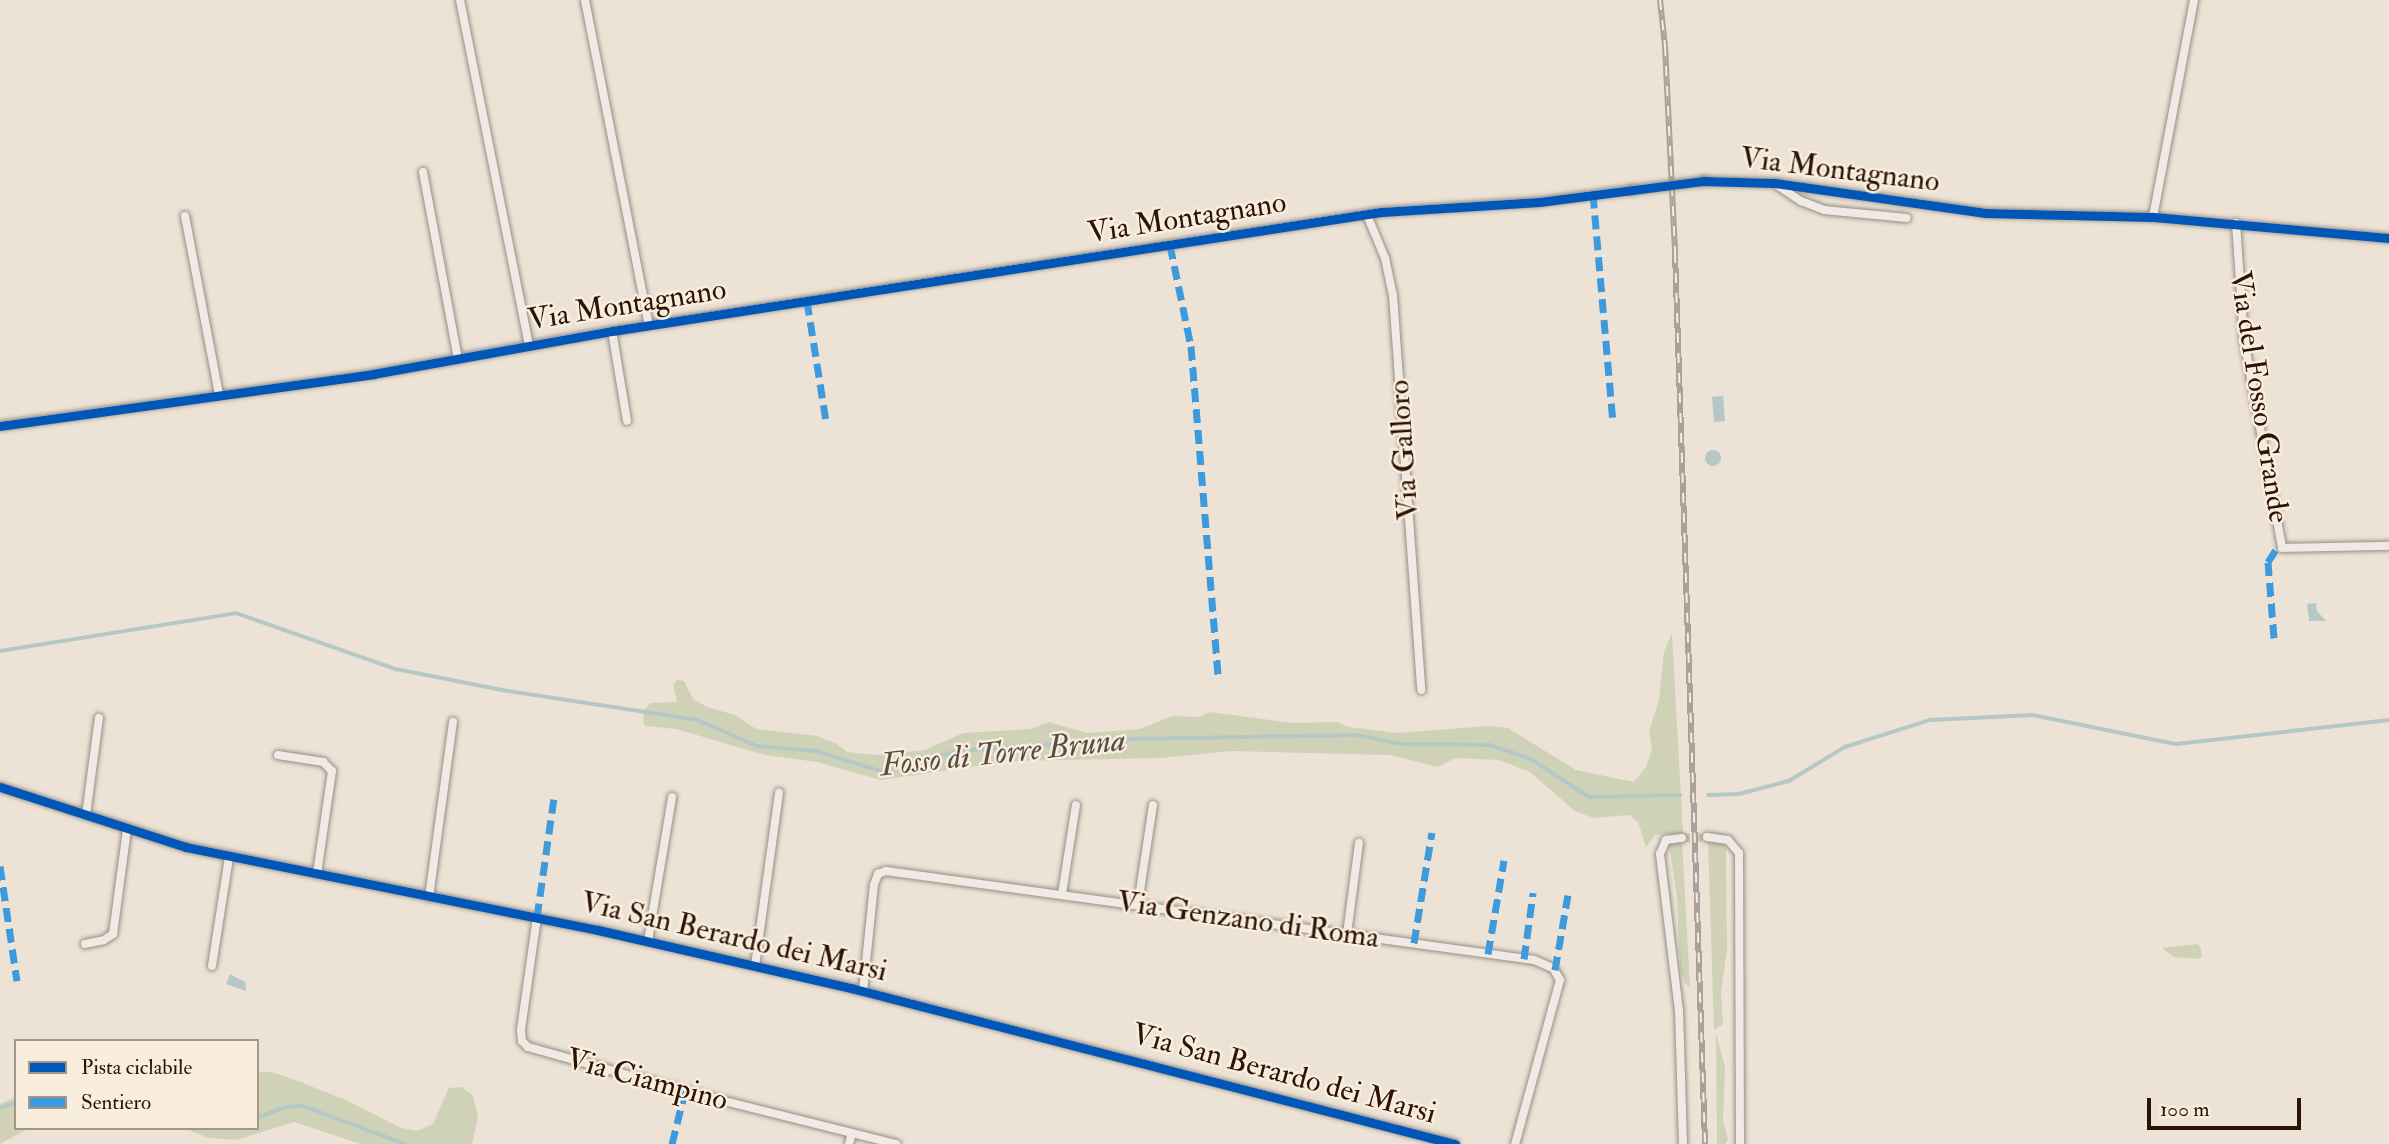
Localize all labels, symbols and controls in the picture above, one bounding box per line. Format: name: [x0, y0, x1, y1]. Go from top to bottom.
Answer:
street label: Via Montagnano: [1738, 140, 1942, 200]
street label: Via Montagnano: [1085, 185, 1289, 251]
street label: Via del Fosso Grande: [2221, 269, 2297, 525]
street label: Via Montagnano: [525, 272, 729, 338]
street label: Via Galloro: [1381, 379, 1427, 521]
water label: Fosso di Torre Bruna: [878, 721, 1128, 785]
street label: Via San Berardo dei Marsi: [577, 884, 891, 990]
street label: Via Genzano di Roma: [1115, 884, 1381, 956]
street label: Via San Berardo dei Marsi: [1128, 1016, 1440, 1132]
legend: [14, 1039, 259, 1130]
street label: Via Ciampino: [562, 1041, 732, 1119]
text: Pista ciclabile: [81, 1054, 192, 1081]
scale bar: [2151, 1084, 2305, 1128]
text: Sentiero: [81, 1089, 151, 1116]
text: 100 m: [2160, 1096, 2210, 1123]

